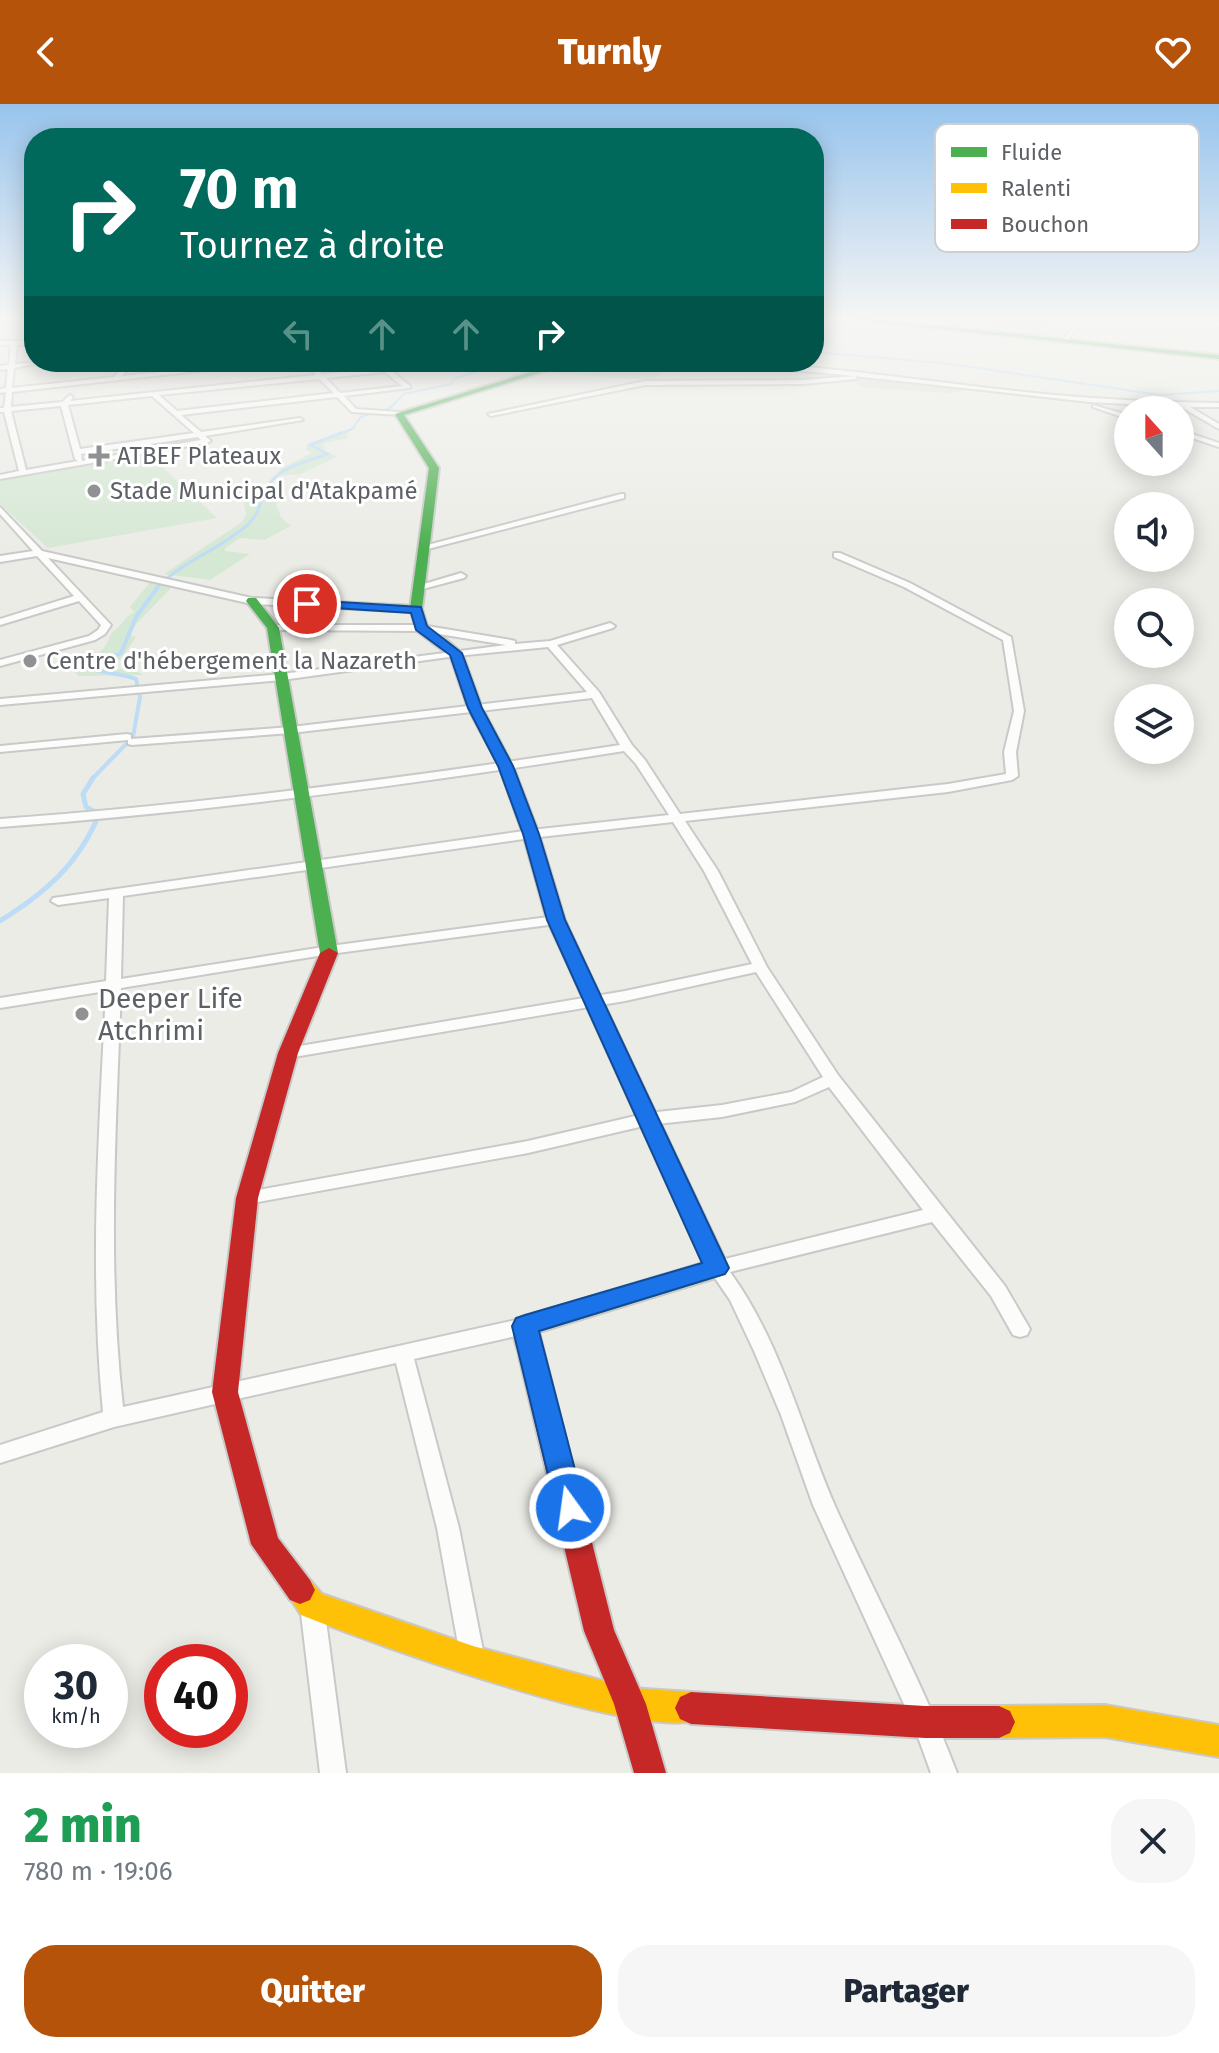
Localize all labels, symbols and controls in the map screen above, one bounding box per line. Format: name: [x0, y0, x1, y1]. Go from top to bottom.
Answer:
icon: back: [24, 30, 68, 74]
text: Turnly: [558, 30, 661, 74]
icon: heart: [1151, 30, 1195, 74]
legend: [935, 124, 1199, 252]
text: Fluide: [1001, 139, 1062, 166]
text: 70 m: [180, 156, 299, 223]
icon: right: [48, 160, 152, 264]
text: Ralenti: [1001, 175, 1071, 202]
text: Bouchon: [1001, 211, 1089, 238]
text: Tournez à droite: [180, 224, 445, 268]
icon: left: [276, 312, 320, 356]
icon: ahead: [360, 312, 404, 356]
icon: ahead: [444, 312, 488, 356]
icon: right: [528, 312, 572, 356]
north arrow: [1114, 396, 1194, 476]
map controls: [1114, 396, 1194, 764]
place label: ATBEF Plateaux: [117, 442, 281, 470]
marker: ATBEF Plateaux: [88, 445, 110, 467]
place label: Stade Municipal d'Atakpamé: [110, 477, 418, 505]
marker: Stade Municipal d'Atakpamé: [85, 482, 103, 500]
button: sound: [1114, 492, 1194, 572]
pin: [273, 570, 341, 638]
icon: arrive: [285, 582, 329, 626]
button: search: [1114, 588, 1194, 668]
place label: Centre d'hébergement la Nazareth: [46, 647, 417, 675]
marker: Centre d'hébergement la Nazareth: [21, 652, 39, 670]
button: layers: [1114, 684, 1194, 764]
place label: Deeper Life Atchrimi: [98, 982, 243, 1047]
marker: Deeper Life Atchrimi: [73, 1005, 91, 1023]
position arrow: [528, 1466, 612, 1550]
speed limit sign: 40: [144, 1644, 248, 1748]
text: 30: [54, 1662, 98, 1710]
text: km/h: [51, 1704, 101, 1728]
text: 2 min: [24, 1797, 142, 1855]
button: close: [1111, 1799, 1195, 1883]
text: 780 m · 19:06: [24, 1856, 173, 1887]
button: Quitter: [24, 1945, 602, 2037]
button: Partager: [618, 1945, 1195, 2037]

